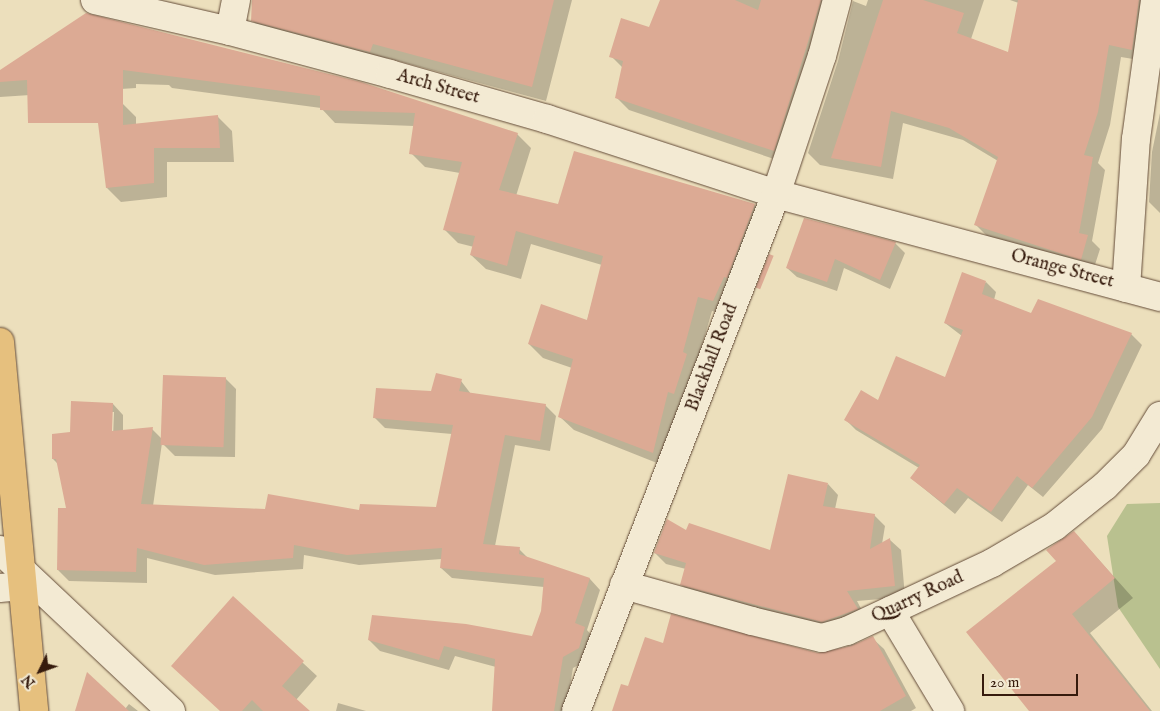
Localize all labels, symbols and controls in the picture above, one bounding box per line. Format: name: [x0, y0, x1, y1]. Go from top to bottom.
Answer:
street label: Arch Street: [394, 66, 482, 110]
street label: Orange Street: [1008, 246, 1116, 294]
street label: Blackhall Road: [683, 301, 743, 415]
street label: Quarry Road: [869, 567, 967, 629]
north arrow: [15, 646, 65, 696]
scale bar: [985, 664, 1081, 696]
text: N: [18, 671, 40, 692]
text: 20 m: [990, 673, 1019, 692]

